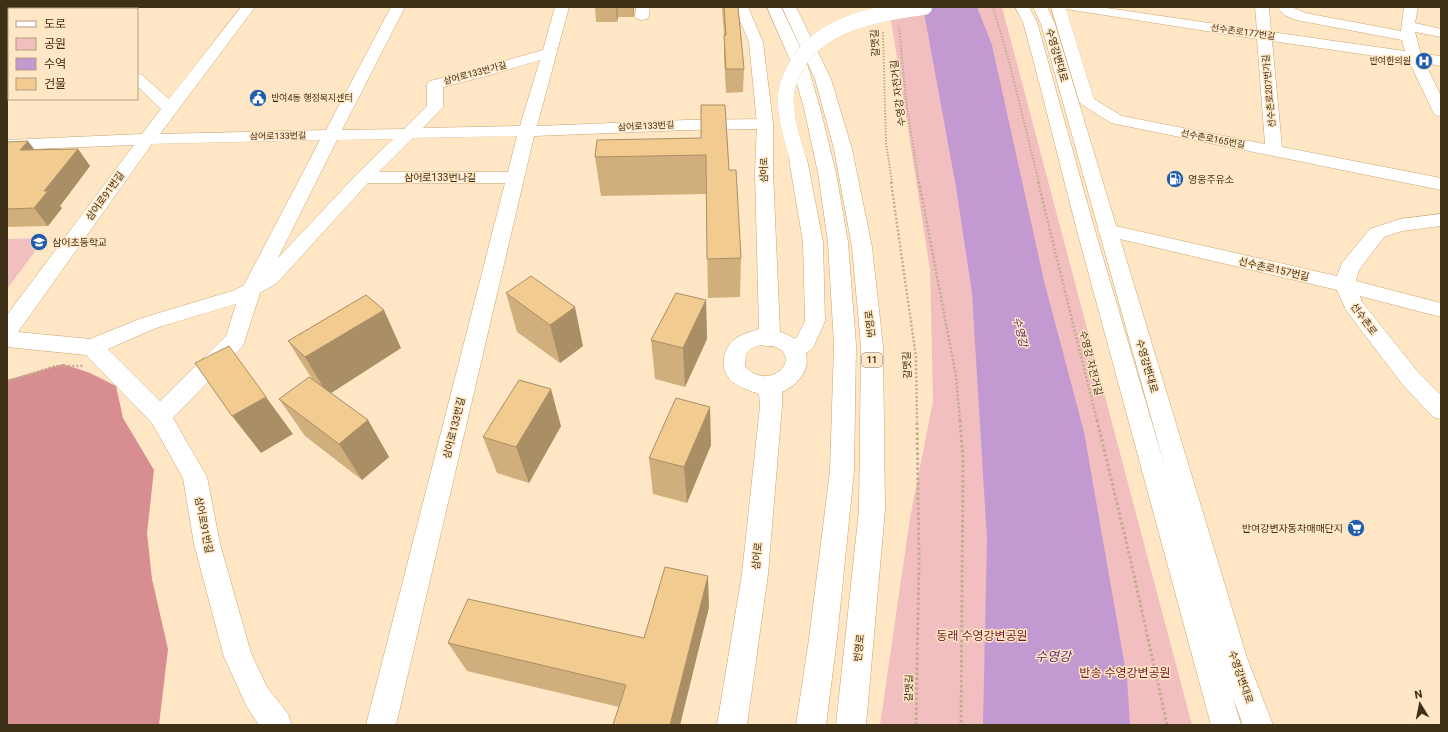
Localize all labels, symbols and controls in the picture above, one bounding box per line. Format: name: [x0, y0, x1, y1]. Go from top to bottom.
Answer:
legend: [8, 8, 138, 100]
text: 도로: [44, 17, 66, 31]
street label: 선수촌로177번길: [1210, 23, 1276, 41]
street label: 수영강변대로: [1044, 27, 1070, 83]
street label: 갈맷길: [869, 29, 881, 57]
text: 공원: [44, 37, 66, 51]
hospital icon: 반여한의원: [1414, 51, 1434, 71]
street label: 선수촌로207번가길: [1261, 54, 1277, 128]
place label: 반여한의원: [1370, 56, 1411, 66]
text: 수역: [44, 57, 66, 71]
street label: 수영강 자전거길: [888, 59, 908, 127]
street label: 삼어로133번가길: [442, 60, 508, 86]
text: 건물: [44, 77, 66, 91]
public building icon: 반여4동 행정복지센터: [248, 88, 268, 108]
place label: 반여4동 행정복지센터: [271, 93, 353, 103]
street label: 삼어로133번길: [617, 120, 675, 132]
street label: 선수촌로165번길: [1180, 128, 1246, 150]
street label: 삼어로133번길: [250, 131, 306, 141]
street label: 삼어로: [759, 158, 769, 182]
fuel station icon: 영웅주유소: [1165, 169, 1185, 189]
street label: 삼어로91번길: [84, 170, 126, 222]
street label: 삼어로133번나길: [404, 172, 476, 183]
place label: 영웅주유소: [1188, 174, 1234, 185]
school or university icon: 삼어초등학교: [29, 232, 49, 252]
place label: 삼어초등학교: [52, 237, 107, 248]
street label: 선수촌로157번길: [1238, 256, 1310, 282]
street label: 선수촌로: [1349, 301, 1379, 337]
street label: 번영로: [863, 310, 877, 338]
water label: 수영강: [1010, 316, 1030, 350]
street label: 수영강 자전거길: [1078, 329, 1104, 397]
street label: 수영강변대로: [1134, 338, 1160, 394]
street label: 갈맷길: [901, 351, 913, 379]
road number: 11: [862, 353, 882, 367]
street label: 삼어로133번길: [441, 396, 467, 460]
street label: 삼어로91번길: [193, 496, 215, 554]
supermarket icon: 반여강변자동차매매단지: [1346, 518, 1366, 538]
place label: 반여강변자동차매매단지: [1242, 523, 1343, 534]
street label: 삼어로: [750, 542, 764, 570]
park label: 동래 수영강변공원: [936, 629, 1028, 643]
street label: 번영로: [852, 634, 866, 662]
water label: 수영강: [1035, 649, 1073, 664]
street label: 수영강변대로: [1227, 649, 1255, 705]
park label: 반송 수영강변공원: [1079, 666, 1171, 680]
street label: 갈맷길: [903, 674, 915, 702]
north arrow: [1400, 684, 1440, 724]
text: N: [1413, 688, 1424, 702]

